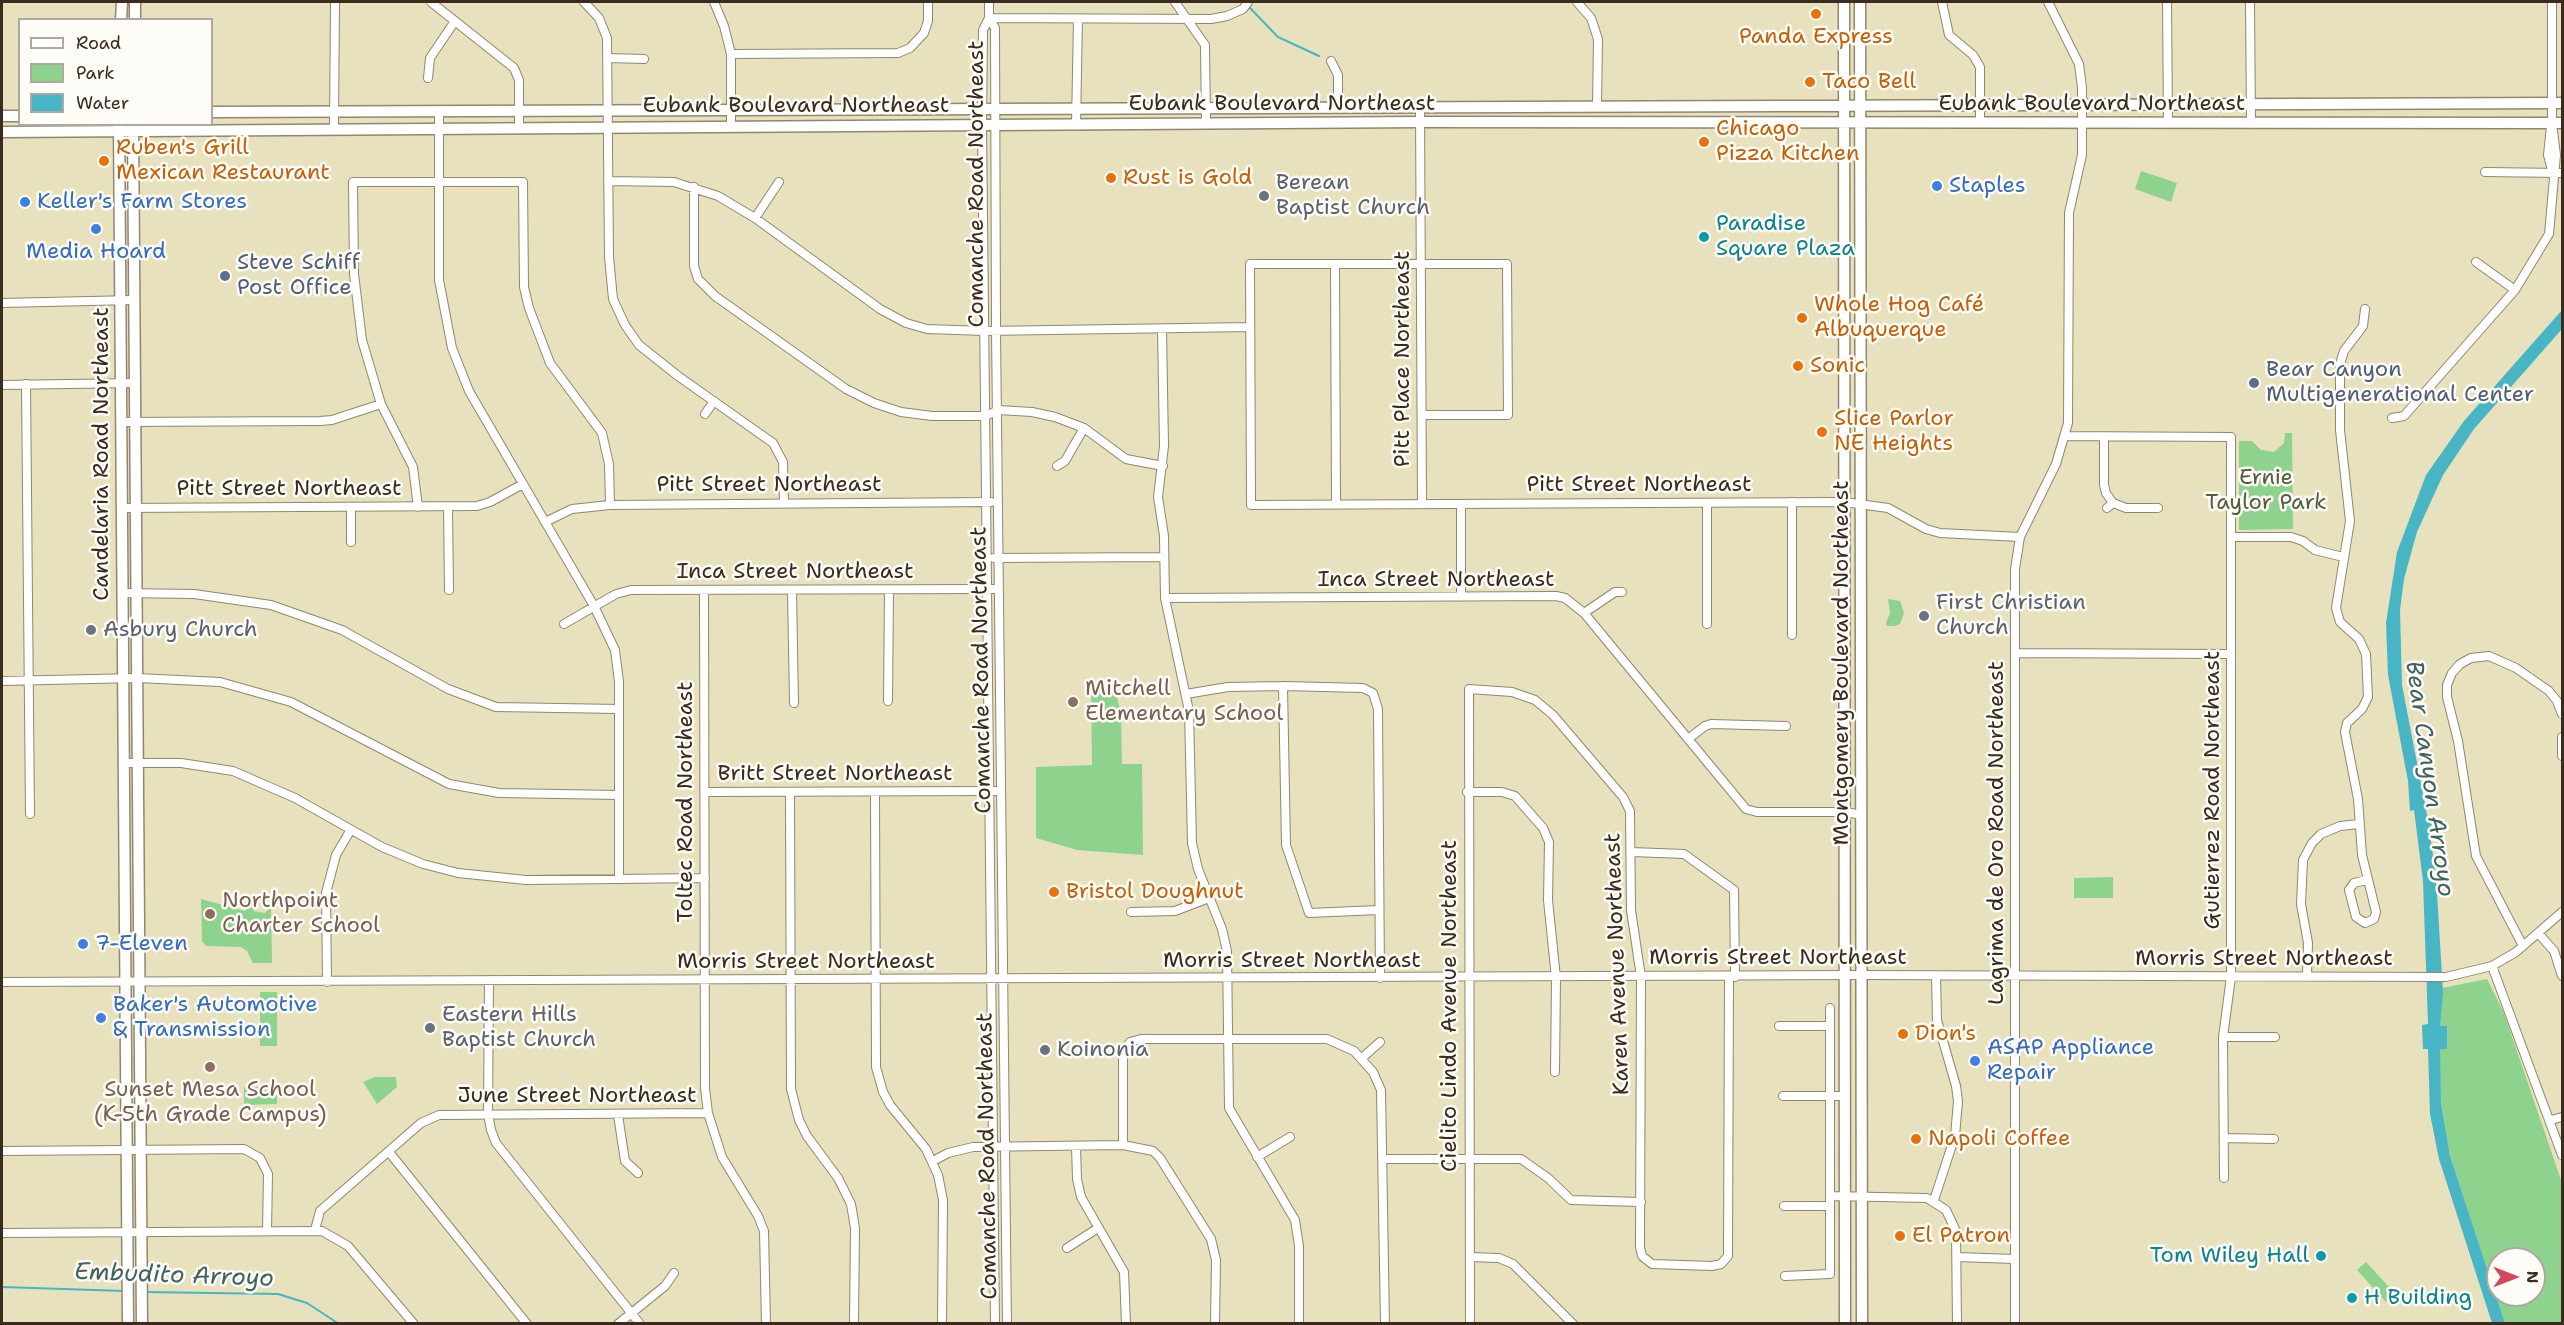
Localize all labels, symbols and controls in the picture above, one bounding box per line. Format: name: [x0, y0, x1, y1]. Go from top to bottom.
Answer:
marker: Panda Express: [1809, 7, 1823, 21]
legend: [18, 18, 213, 126]
place label: Panda Express: [1739, 24, 1893, 50]
text: Road: [76, 31, 121, 55]
street label: Comanche Road Northeast: [964, 40, 990, 328]
text: Park: [76, 61, 115, 85]
place label: Taco Bell: [1822, 69, 1916, 95]
marker: Taco Bell: [1803, 75, 1817, 89]
text: Water: [76, 91, 129, 115]
street label: Eubank Boulevard Northeast: [1129, 91, 1435, 117]
street label: Eubank Boulevard Northeast: [1939, 91, 2245, 117]
street label: Eubank Boulevard Northeast: [643, 93, 949, 119]
place label: Chicago Pizza Kitchen: [1716, 116, 1859, 168]
place label: Ruben's Grill Mexican Restaurant: [116, 135, 330, 186]
marker: Chicago Pizza Kitchen: [1697, 135, 1711, 149]
marker: Ruben's Grill Mexican Restaurant: [97, 154, 111, 168]
place label: Rust is Gold: [1123, 165, 1252, 191]
place label: Berean Baptist Church: [1276, 170, 1430, 222]
marker: Rust is Gold: [1104, 171, 1118, 185]
place label: Staples: [1949, 173, 2026, 199]
marker: Staples: [1930, 179, 1944, 193]
place label: Keller's Farm Stores: [37, 189, 247, 215]
marker: Berean Baptist Church: [1257, 189, 1271, 203]
marker: Keller's Farm Stores: [18, 195, 32, 209]
place label: Paradise Square Plaza: [1716, 211, 1855, 262]
marker: Media Hoard: [89, 222, 103, 236]
marker: Paradise Square Plaza: [1697, 230, 1711, 244]
place label: Media Hoard: [26, 239, 166, 265]
place label: Steve Schiff Post Office: [237, 250, 360, 302]
street label: Pitt Place Northeast: [1390, 251, 1416, 467]
marker: Steve Schiff Post Office: [218, 269, 232, 283]
place label: Whole Hog Café Albuquerque: [1814, 292, 1984, 344]
street label: Candelaria Road Northeast: [89, 307, 115, 601]
marker: Whole Hog Café Albuquerque: [1795, 311, 1809, 325]
place label: Sonic: [1810, 353, 1865, 379]
place label: Bear Canyon Multigenerational Center: [2266, 357, 2534, 408]
marker: Sonic: [1791, 359, 1805, 373]
marker: Bear Canyon Multigenerational Center: [2247, 376, 2261, 390]
place label: Slice Parlor NE Heights: [1834, 406, 1954, 458]
marker: Slice Parlor NE Heights: [1815, 425, 1829, 439]
park label: Ernie Taylor Park: [2205, 465, 2327, 516]
street label: Pitt Street Northeast: [656, 472, 882, 498]
street label: Pitt Street Northeast: [1526, 472, 1752, 498]
street label: Pitt Street Northeast: [176, 476, 402, 502]
street label: Montgomery Boulevard Northeast: [1829, 480, 1855, 846]
street label: Comanche Road Northeast: [966, 526, 998, 814]
street label: Inca Street Northeast: [676, 559, 914, 585]
street label: Inca Street Northeast: [1317, 567, 1555, 593]
place label: First Christian Church: [1936, 590, 2086, 642]
marker: First Christian Church: [1917, 609, 1931, 623]
place label: Asbury Church: [103, 617, 258, 643]
marker: Asbury Church: [84, 623, 98, 637]
street label: Gutierrez Road Northeast: [2200, 651, 2226, 929]
water label: Bear Canyon Arroyo: [2398, 659, 2460, 899]
street label: Lagrima de Oro Road Northeast: [1984, 661, 2010, 1005]
place label: Mitchell Elementary School: [1085, 676, 1283, 728]
street label: Toltec Road Northeast: [673, 681, 699, 923]
marker: Mitchell Elementary School: [1066, 695, 1080, 709]
street label: Britt Street Northeast: [717, 761, 953, 787]
street label: Karen Avenue Northeast: [1600, 832, 1636, 1096]
street label: Cielito Lindo Avenue Northeast: [1437, 840, 1463, 1172]
place label: Bristol Doughnut: [1066, 879, 1244, 905]
marker: Bristol Doughnut: [1047, 885, 1061, 899]
place label: Northpoint Charter School: [222, 888, 380, 939]
marker: Northpoint Charter School: [203, 907, 217, 921]
place label: 7-Eleven: [95, 931, 188, 957]
marker: 7-Eleven: [76, 937, 90, 951]
street label: Morris Street Northeast: [1649, 945, 1907, 971]
street label: Morris Street Northeast: [2135, 946, 2393, 972]
street label: Morris Street Northeast: [1163, 948, 1421, 974]
street label: Morris Street Northeast: [677, 949, 935, 975]
place label: Baker's Automotive & Transmission: [113, 992, 318, 1044]
place label: Eastern Hills Baptist Church: [442, 1002, 596, 1054]
marker: Baker's Automotive & Transmission: [94, 1011, 108, 1025]
street label: Comanche Road Northeast: [972, 1012, 1004, 1300]
marker: Eastern Hills Baptist Church: [423, 1021, 437, 1035]
place label: Dion's: [1915, 1021, 1976, 1047]
marker: Dion's: [1896, 1027, 1910, 1041]
place label: ASAP Appliance Repair: [1987, 1035, 2154, 1086]
place label: Koinonia: [1057, 1037, 1149, 1063]
marker: Koinonia: [1038, 1043, 1052, 1057]
marker: ASAP Appliance Repair: [1968, 1054, 1982, 1068]
marker: Sunset Mesa School (K-5th Grade Campus): [203, 1060, 217, 1074]
place label: Sunset Mesa School (K-5th Grade Campus): [93, 1077, 327, 1128]
street label: June Street Northeast: [457, 1083, 697, 1109]
place label: Napoli Coffee: [1928, 1126, 2070, 1152]
marker: Napoli Coffee: [1909, 1132, 1923, 1146]
place label: El Patron: [1912, 1223, 2010, 1249]
marker: El Patron: [1893, 1229, 1907, 1243]
place label: Tom Wiley Hall: [2150, 1243, 2309, 1269]
north arrow: [2486, 1247, 2546, 1307]
marker: Tom Wiley Hall: [2314, 1249, 2328, 1263]
water label: Embudito Arroyo: [74, 1258, 274, 1294]
text: N: [2522, 1271, 2543, 1283]
place label: H Building: [2364, 1285, 2472, 1311]
marker: H Building: [2345, 1291, 2359, 1305]

